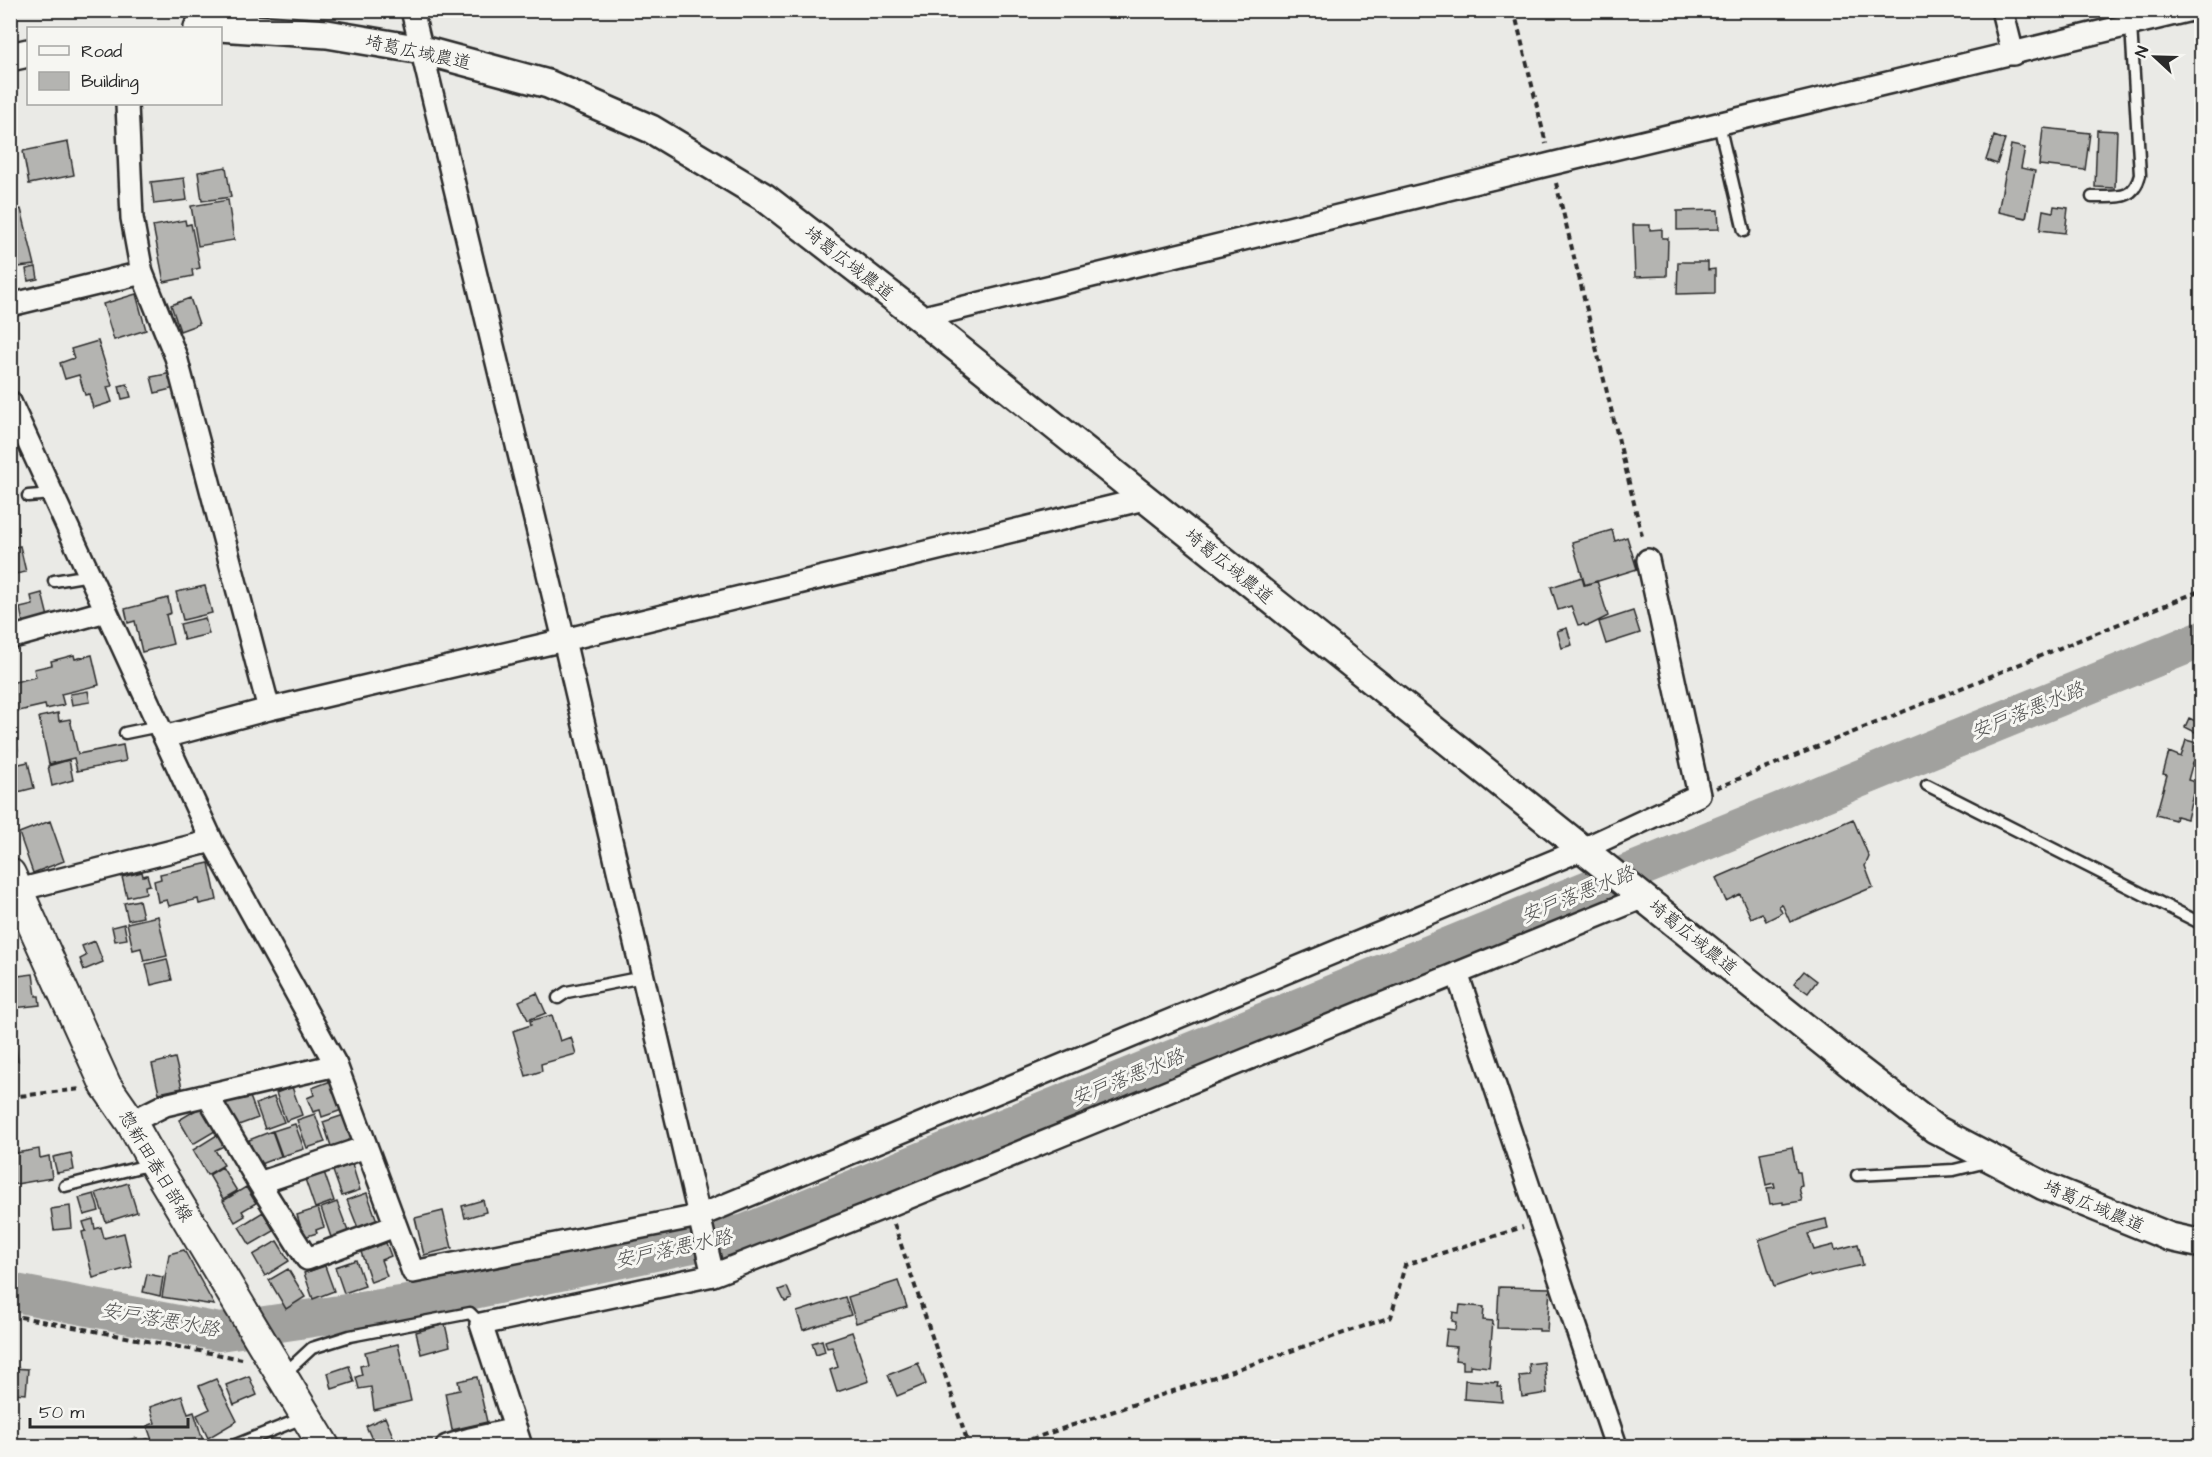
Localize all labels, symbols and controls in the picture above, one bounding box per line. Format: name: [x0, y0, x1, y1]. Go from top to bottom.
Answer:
legend: [27, 27, 222, 105]
north arrow: [2125, 27, 2185, 87]
street label: 埼葛広域農道: [362, 29, 473, 76]
text: Road: [81, 39, 122, 64]
text: N: [2130, 43, 2154, 61]
text: Building: [81, 69, 139, 95]
street label: 埼葛広域農道: [798, 220, 899, 306]
street label: 埼葛広域農道: [1179, 523, 1279, 610]
water label: 安戸落悪水路: [1966, 675, 2089, 746]
water label: 安戸落悪水路: [1516, 859, 1639, 930]
street label: 埼葛広域農道: [1643, 894, 1743, 981]
water label: 安戸落悪水路: [1066, 1042, 1189, 1113]
street label: 惣新田春日部線: [112, 1106, 199, 1227]
street label: 埼葛広域農道: [2039, 1174, 2148, 1239]
water label: 安戸落悪水路: [612, 1223, 736, 1275]
water label: 安戸落悪水路: [98, 1296, 222, 1344]
scale bar: [30, 1391, 188, 1429]
text: 50 m: [39, 1400, 84, 1425]

